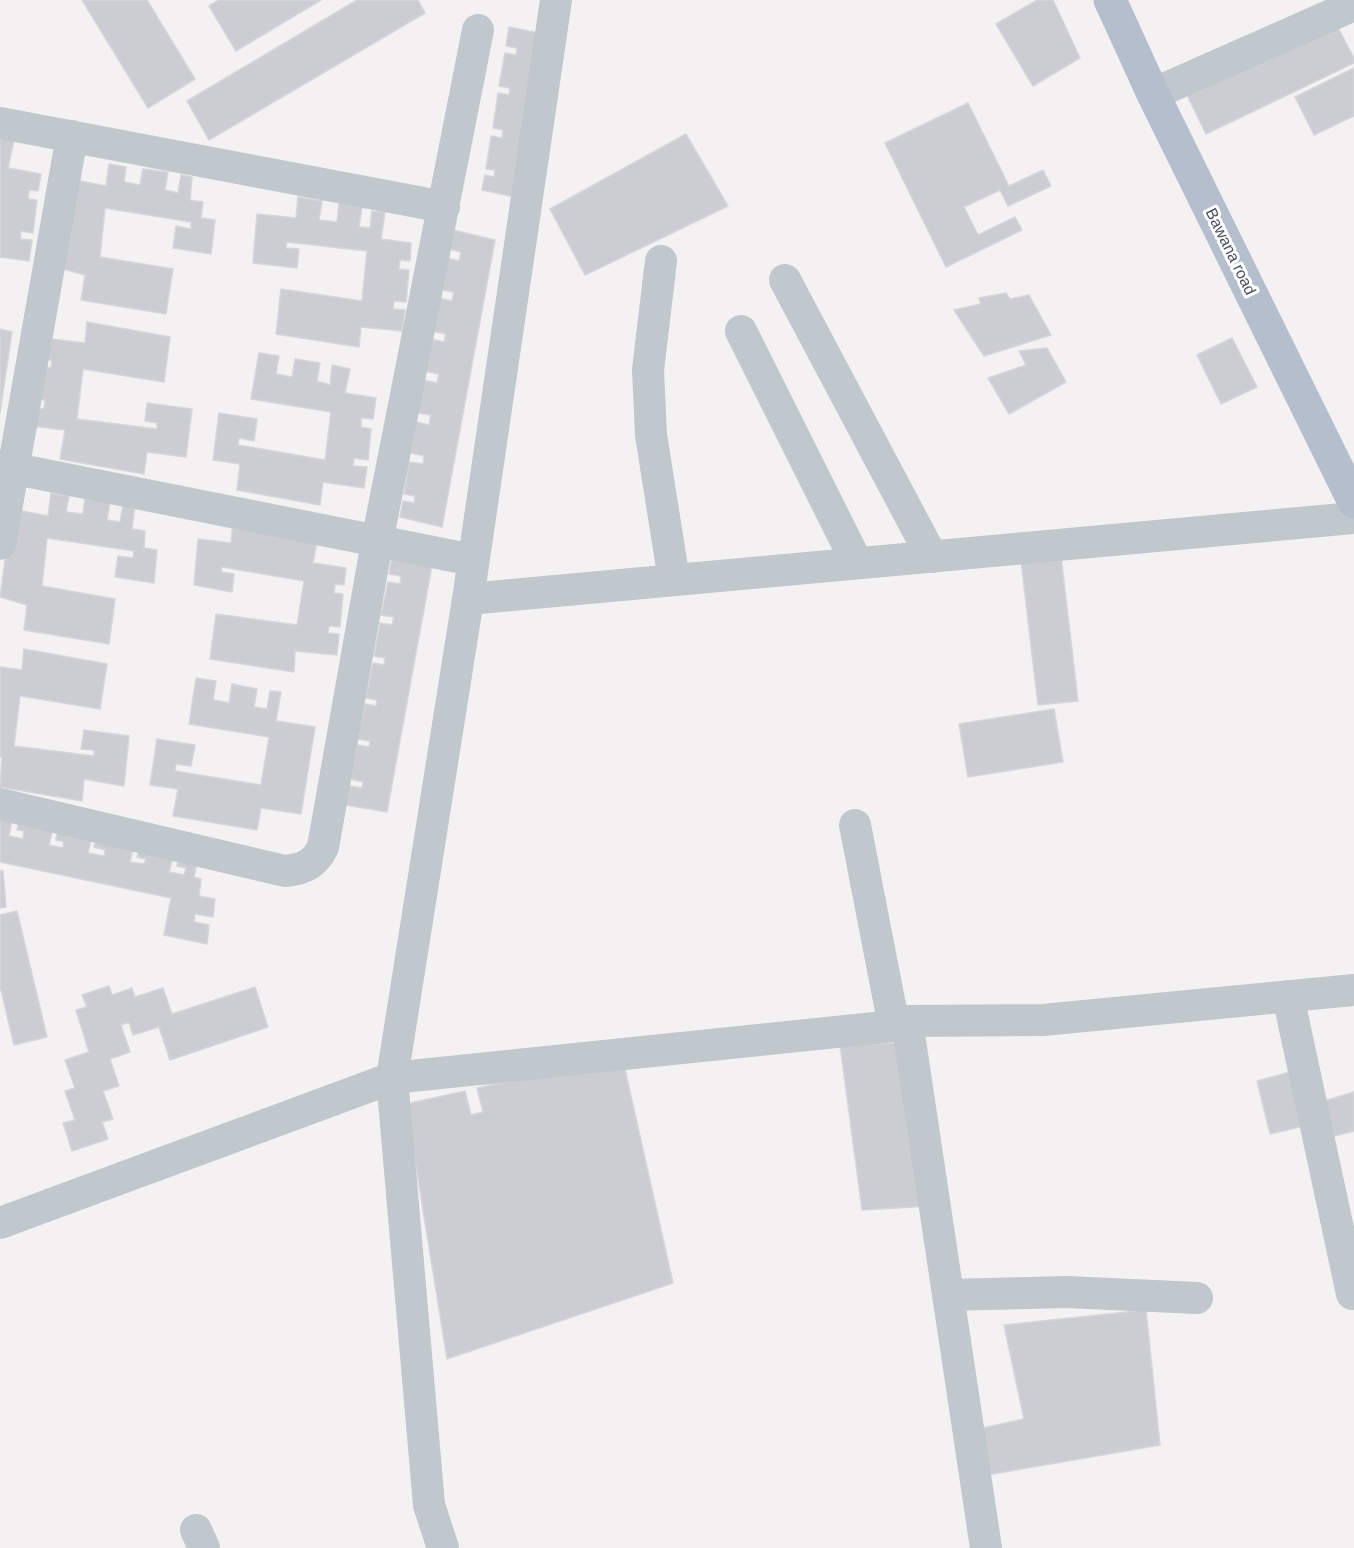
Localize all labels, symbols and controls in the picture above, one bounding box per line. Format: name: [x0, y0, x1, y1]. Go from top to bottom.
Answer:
street label: Bawana road: [1201, 205, 1259, 299]

